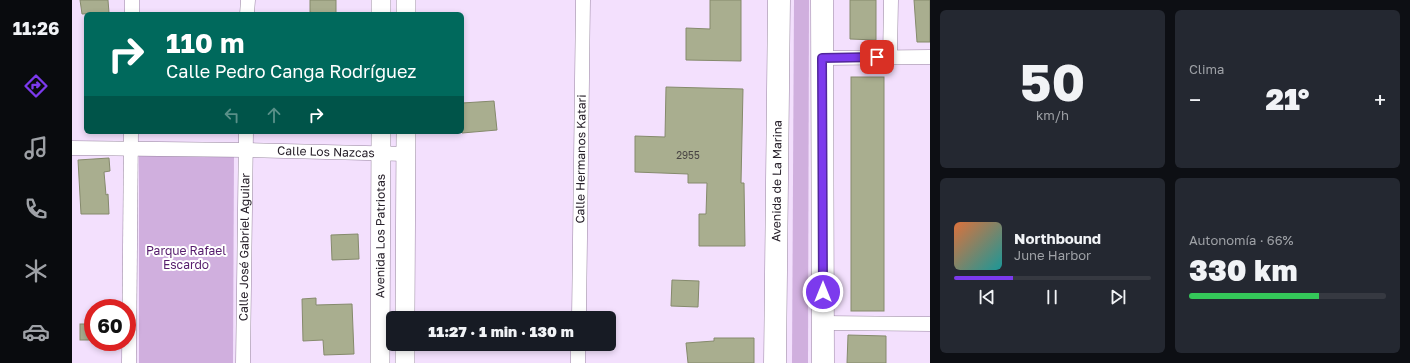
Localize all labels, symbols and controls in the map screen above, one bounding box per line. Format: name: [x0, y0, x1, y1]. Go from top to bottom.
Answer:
text: 11:26: [13, 17, 59, 39]
text: 110 m: [166, 26, 245, 59]
icon: right: [100, 28, 152, 80]
pin: [860, 40, 894, 74]
icon: arrive: [866, 46, 888, 68]
text: 50: [1020, 50, 1085, 112]
text: Calle Pedro Canga Rodríguez: [166, 60, 417, 82]
text: Clima: [1189, 61, 1224, 77]
icon: directions: [22, 72, 50, 100]
text: 21°: [1265, 81, 1310, 117]
text: −: [1189, 86, 1201, 113]
text: +: [1374, 86, 1386, 113]
street label: Calle Hermanos Katari: [572, 94, 589, 224]
icon: left: [221, 104, 243, 126]
icon: ahead: [263, 104, 285, 126]
icon: right: [305, 104, 327, 126]
text: km/h: [1036, 107, 1069, 123]
street label: Avenida de La Marina: [768, 120, 785, 242]
icon: music: [22, 134, 50, 162]
street label: Calle Los Nazcas: [277, 143, 375, 160]
house number: 2955: [676, 149, 700, 161]
street label: Calle José Gabriel Aguilar: [236, 172, 252, 321]
street label: Avenida Los Patriotas: [372, 174, 388, 298]
icon: phone: [22, 195, 50, 223]
text: Northbound: [1014, 229, 1101, 247]
text: Autonomía · 66%: [1189, 232, 1294, 248]
park label: Parque Rafael Escardo: [146, 243, 226, 272]
text: June Harbor: [1014, 247, 1091, 263]
text: 330 km: [1189, 252, 1298, 288]
icon: climate: [22, 257, 50, 285]
position arrow: [802, 271, 844, 313]
icon: previous: [976, 286, 998, 308]
icon: pause: [1041, 286, 1063, 308]
icon: next: [1107, 286, 1129, 308]
speed limit sign: 60: [84, 299, 136, 351]
icon: car: [22, 318, 50, 346]
text: 11:27 · 1 min · 130 m: [428, 322, 574, 340]

